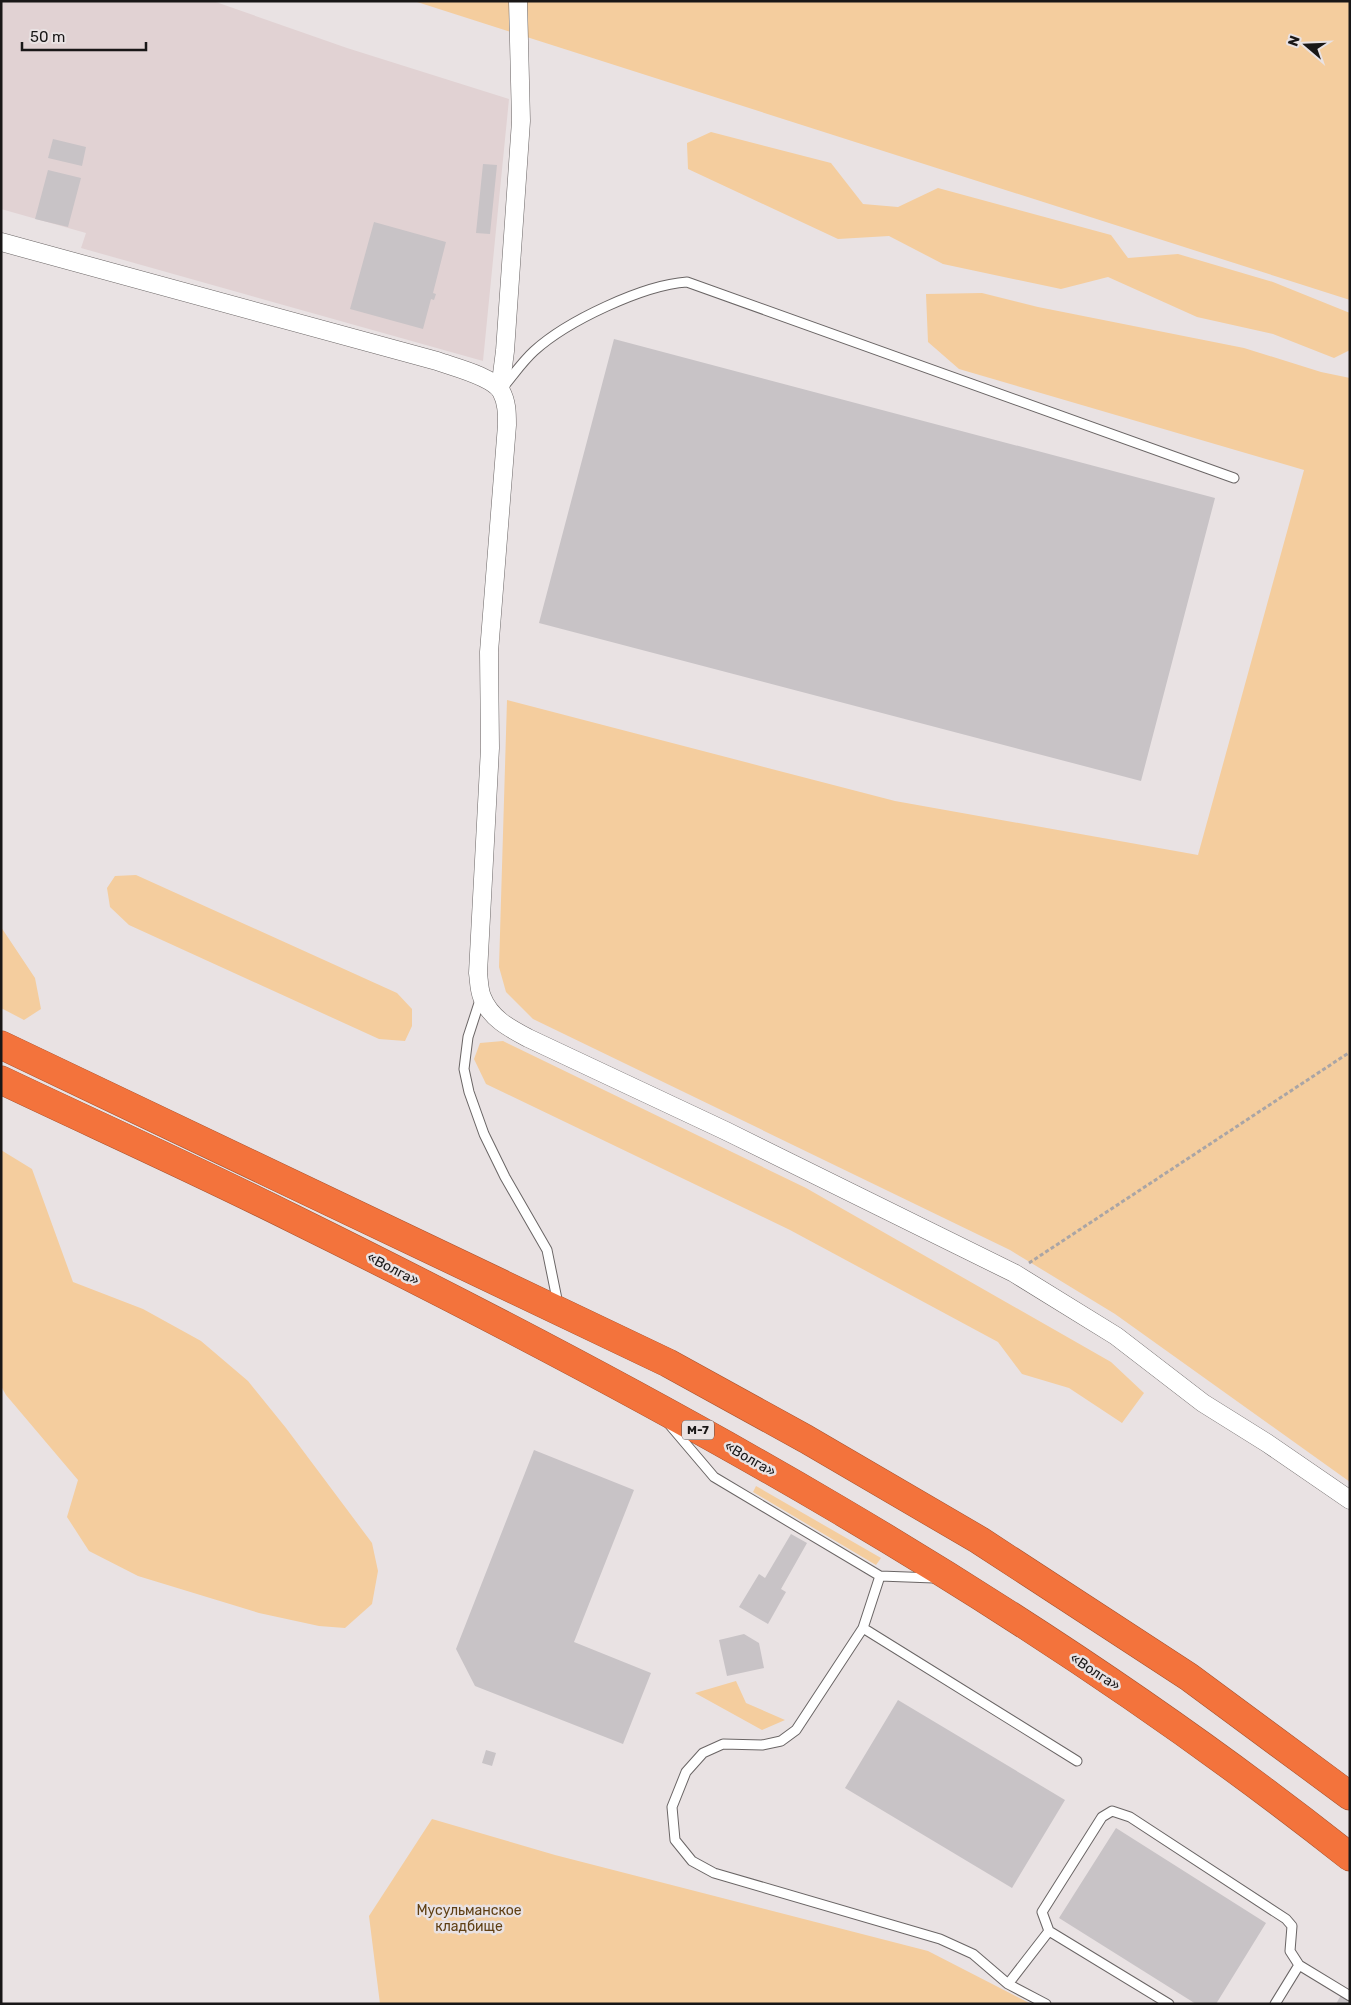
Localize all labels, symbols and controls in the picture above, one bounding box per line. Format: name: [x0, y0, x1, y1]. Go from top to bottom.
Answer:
scale bar: [22, 20, 146, 52]
north arrow: [1281, 20, 1331, 70]
text: 50 m: [30, 28, 65, 46]
text: N: [1285, 33, 1304, 48]
street label: «Волга»: [364, 1249, 422, 1289]
road number: М-7: [682, 1420, 714, 1440]
street label: «Волга»: [721, 1438, 779, 1480]
street label: «Волга»: [1067, 1650, 1123, 1694]
park label: Мусульманское кладбище: [416, 1902, 522, 1935]

